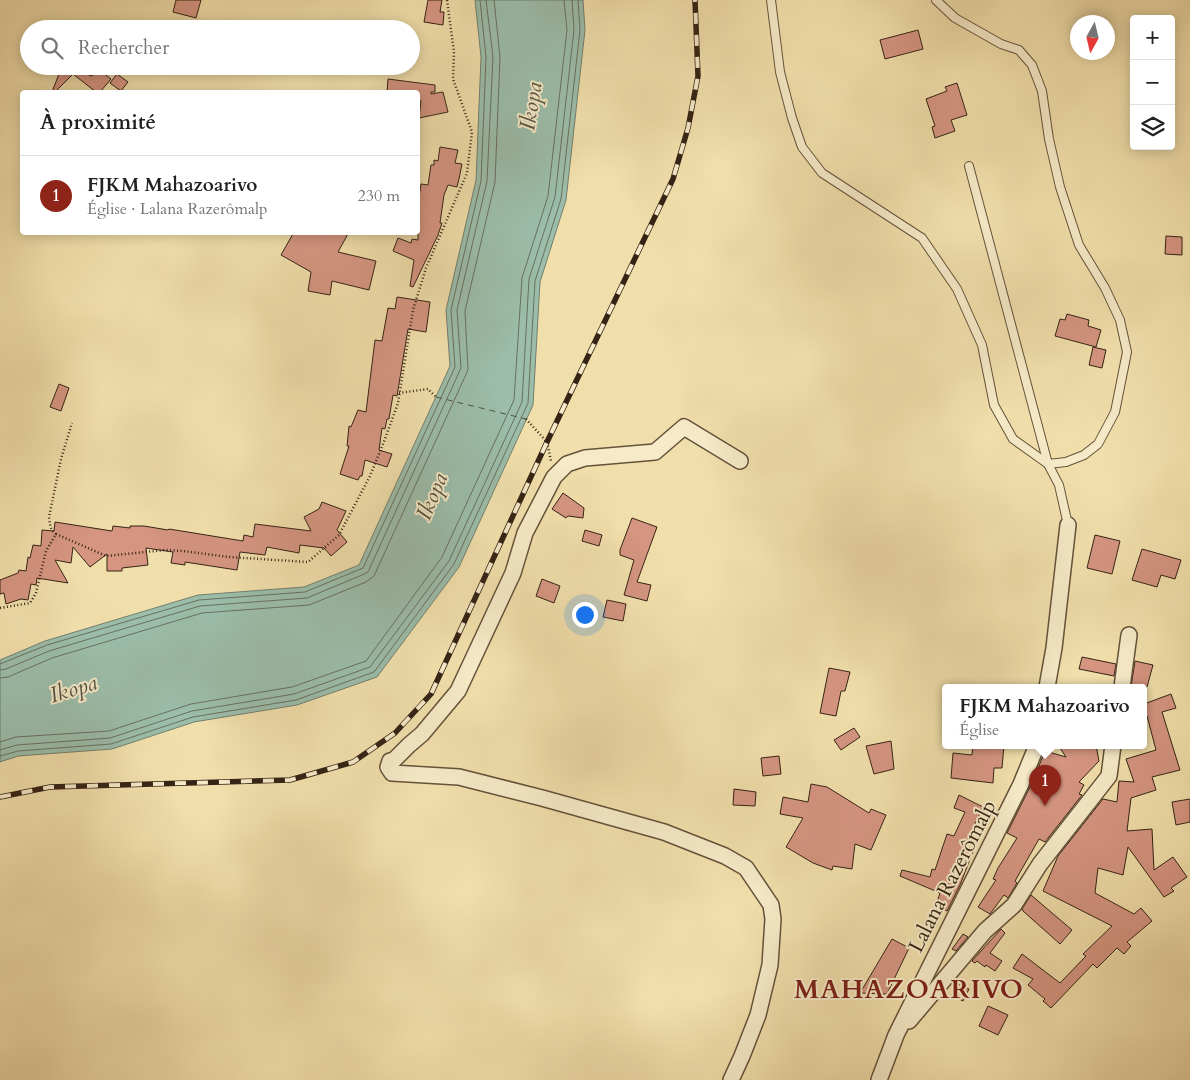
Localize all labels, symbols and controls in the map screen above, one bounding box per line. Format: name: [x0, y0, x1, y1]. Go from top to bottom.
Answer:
north arrow: [1070, 15, 1115, 60]
map controls: [1130, 15, 1175, 150]
button: +: [1130, 15, 1175, 60]
search box: [20, 20, 420, 75]
icon: search: [38, 34, 66, 62]
text: Rechercher: [78, 35, 169, 61]
button: −: [1130, 60, 1175, 105]
water label: Ikopa: [512, 80, 550, 132]
button: layers: [1130, 105, 1175, 150]
text: À proximité: [40, 108, 156, 137]
text: FJKM Mahazoarivo: [87, 172, 257, 198]
text: 1: [52, 185, 60, 207]
text: 230 m: [358, 185, 400, 207]
text: Église · Lalana Razerômalp: [87, 198, 268, 220]
water label: Ikopa: [409, 468, 455, 525]
your location: [572, 602, 598, 628]
water label: Ikopa: [46, 667, 101, 710]
popup: [942, 684, 1147, 749]
text: FJKM Mahazoarivo: [959, 693, 1130, 719]
text: Église: [959, 719, 999, 741]
pin: 1: [1029, 765, 1061, 806]
street label: Lalana Razerômalp: [901, 795, 1003, 958]
district label: MAHAZOARIVO: [794, 972, 1024, 1007]

